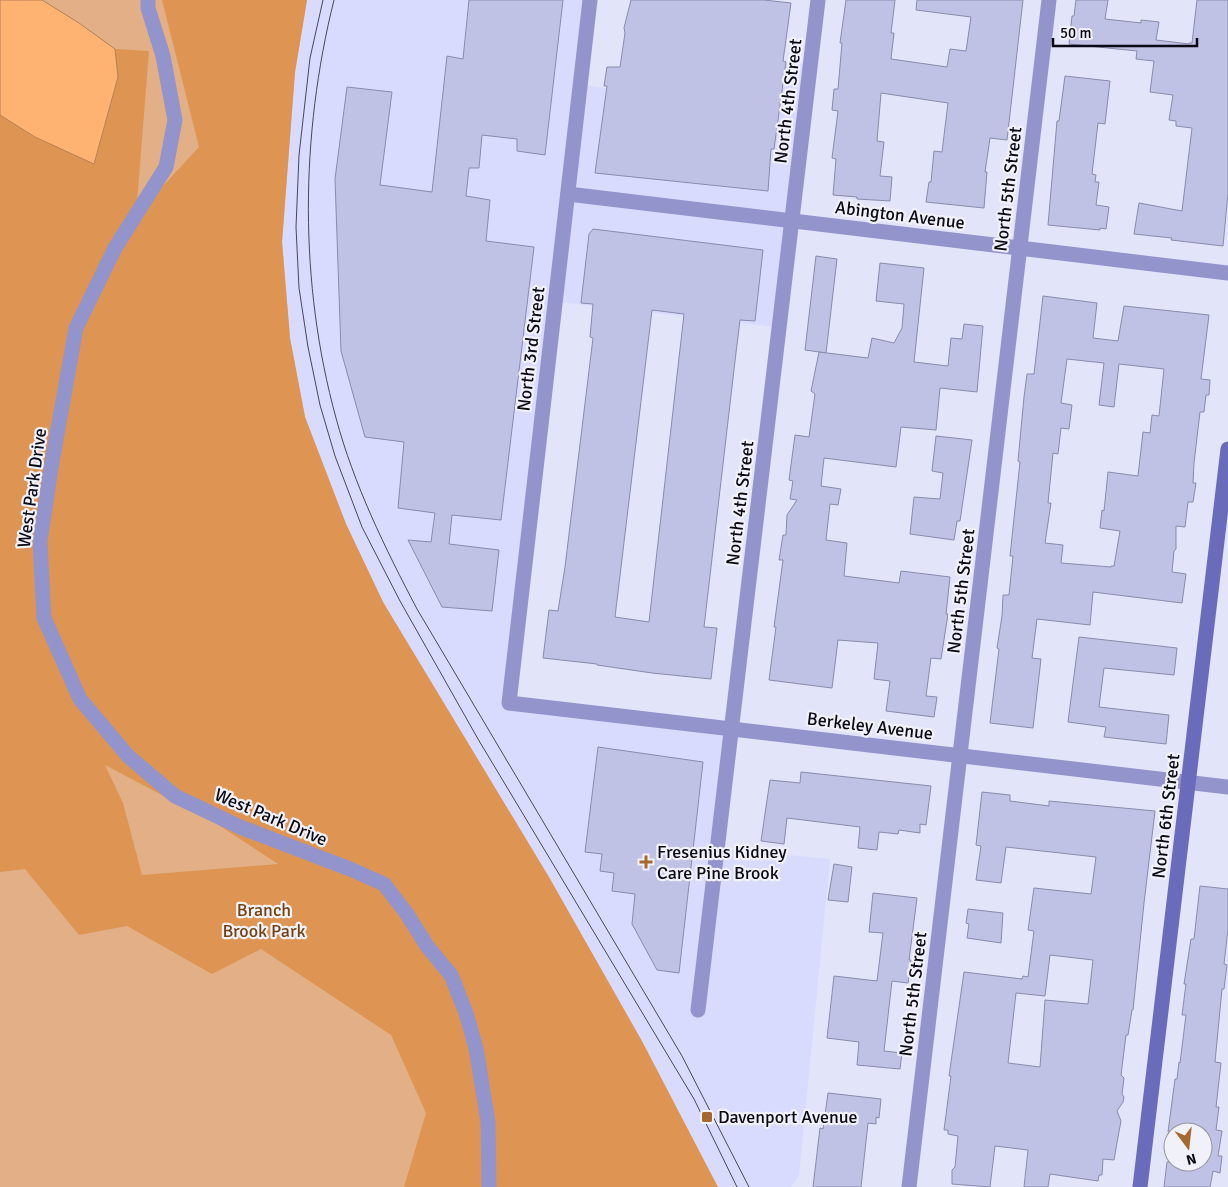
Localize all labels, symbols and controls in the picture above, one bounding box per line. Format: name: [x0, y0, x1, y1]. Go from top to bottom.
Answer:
scale bar: [1053, 15, 1197, 47]
text: 50 m: [1060, 24, 1091, 42]
street label: North 4th Street: [769, 37, 807, 165]
street label: North 5th Street: [989, 125, 1027, 253]
street label: Abington Avenue: [834, 196, 966, 234]
street label: North 3rd Street: [512, 286, 550, 412]
street label: West Park Drive: [13, 427, 51, 549]
street label: North 4th Street: [721, 439, 759, 567]
street label: North 5th Street: [942, 527, 980, 655]
street label: Berkeley Avenue: [806, 707, 934, 745]
street label: North 6th Street: [1147, 752, 1185, 880]
street label: West Park Drive: [211, 783, 331, 851]
place label: Fresenius Kidney Care Pine Brook: [657, 841, 787, 884]
marker: Fresenius Kidney Care Pine Brook: [639, 855, 653, 869]
park label: Branch Brook Park: [222, 899, 306, 942]
street label: North 5th Street: [894, 930, 932, 1058]
place label: Davenport Avenue: [718, 1106, 858, 1128]
marker: Davenport Avenue: [700, 1110, 714, 1124]
north arrow: [1163, 1122, 1213, 1172]
text: N: [1184, 1150, 1198, 1169]

